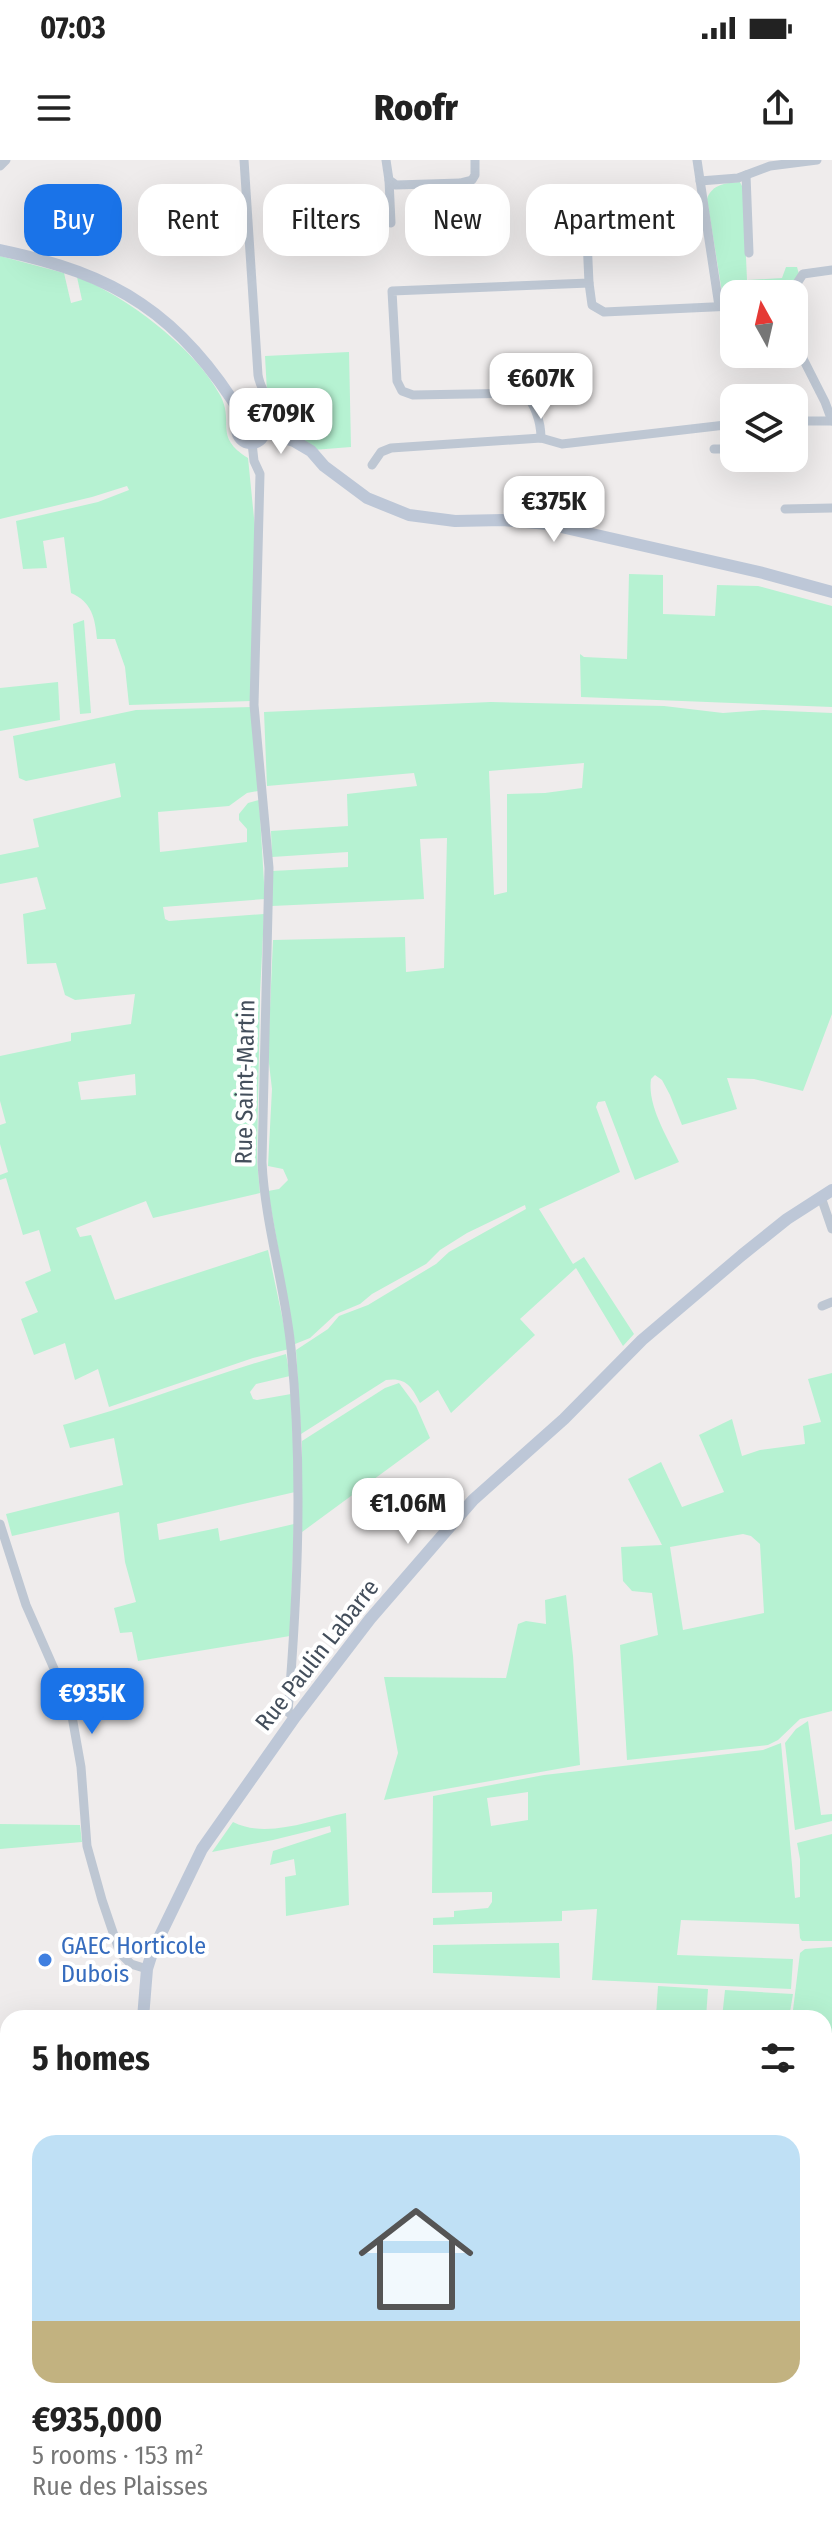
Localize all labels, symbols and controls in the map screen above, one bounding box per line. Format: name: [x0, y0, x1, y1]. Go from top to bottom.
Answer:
text: 07:03: [40, 10, 106, 46]
icon: menu: [32, 86, 76, 130]
text: Roofr: [374, 86, 458, 130]
icon: share: [756, 86, 800, 130]
chip: Buy: [24, 184, 122, 256]
chip: Rent: [138, 184, 247, 256]
chip: Filters: [263, 184, 389, 256]
chip: New: [405, 184, 510, 256]
chip: Apartment: [526, 184, 703, 256]
north arrow: [720, 280, 808, 368]
map controls: [720, 280, 808, 472]
pin: €607K: [485, 353, 597, 421]
text: €607K: [508, 363, 574, 394]
button: layers: [720, 384, 808, 472]
pin: €709K: [225, 388, 337, 456]
text: €709K: [247, 398, 315, 429]
pin: €375K: [498, 476, 610, 544]
text: €375K: [522, 486, 586, 517]
street label: Rue Saint-Martin: [230, 999, 260, 1165]
pin: €1.06M: [343, 1478, 473, 1546]
text: €1.06M: [370, 1488, 446, 1519]
street label: Rue Paulin Labarre: [249, 1574, 385, 1736]
pin: €935K: [36, 1668, 148, 1736]
text: €935K: [59, 1678, 125, 1709]
place label: GAEC Horticole Dubois: [61, 1932, 206, 1988]
marker: GAEC Horticole Dubois: [36, 1951, 54, 1969]
icon: filters: [756, 2036, 800, 2080]
text: 5 homes: [32, 2038, 150, 2079]
icon: home: [344, 2187, 488, 2331]
text: €935,000: [32, 2399, 162, 2440]
text: 5 rooms · 153 m²: [32, 2440, 204, 2471]
text: Rue des Plaisses: [32, 2471, 208, 2502]

